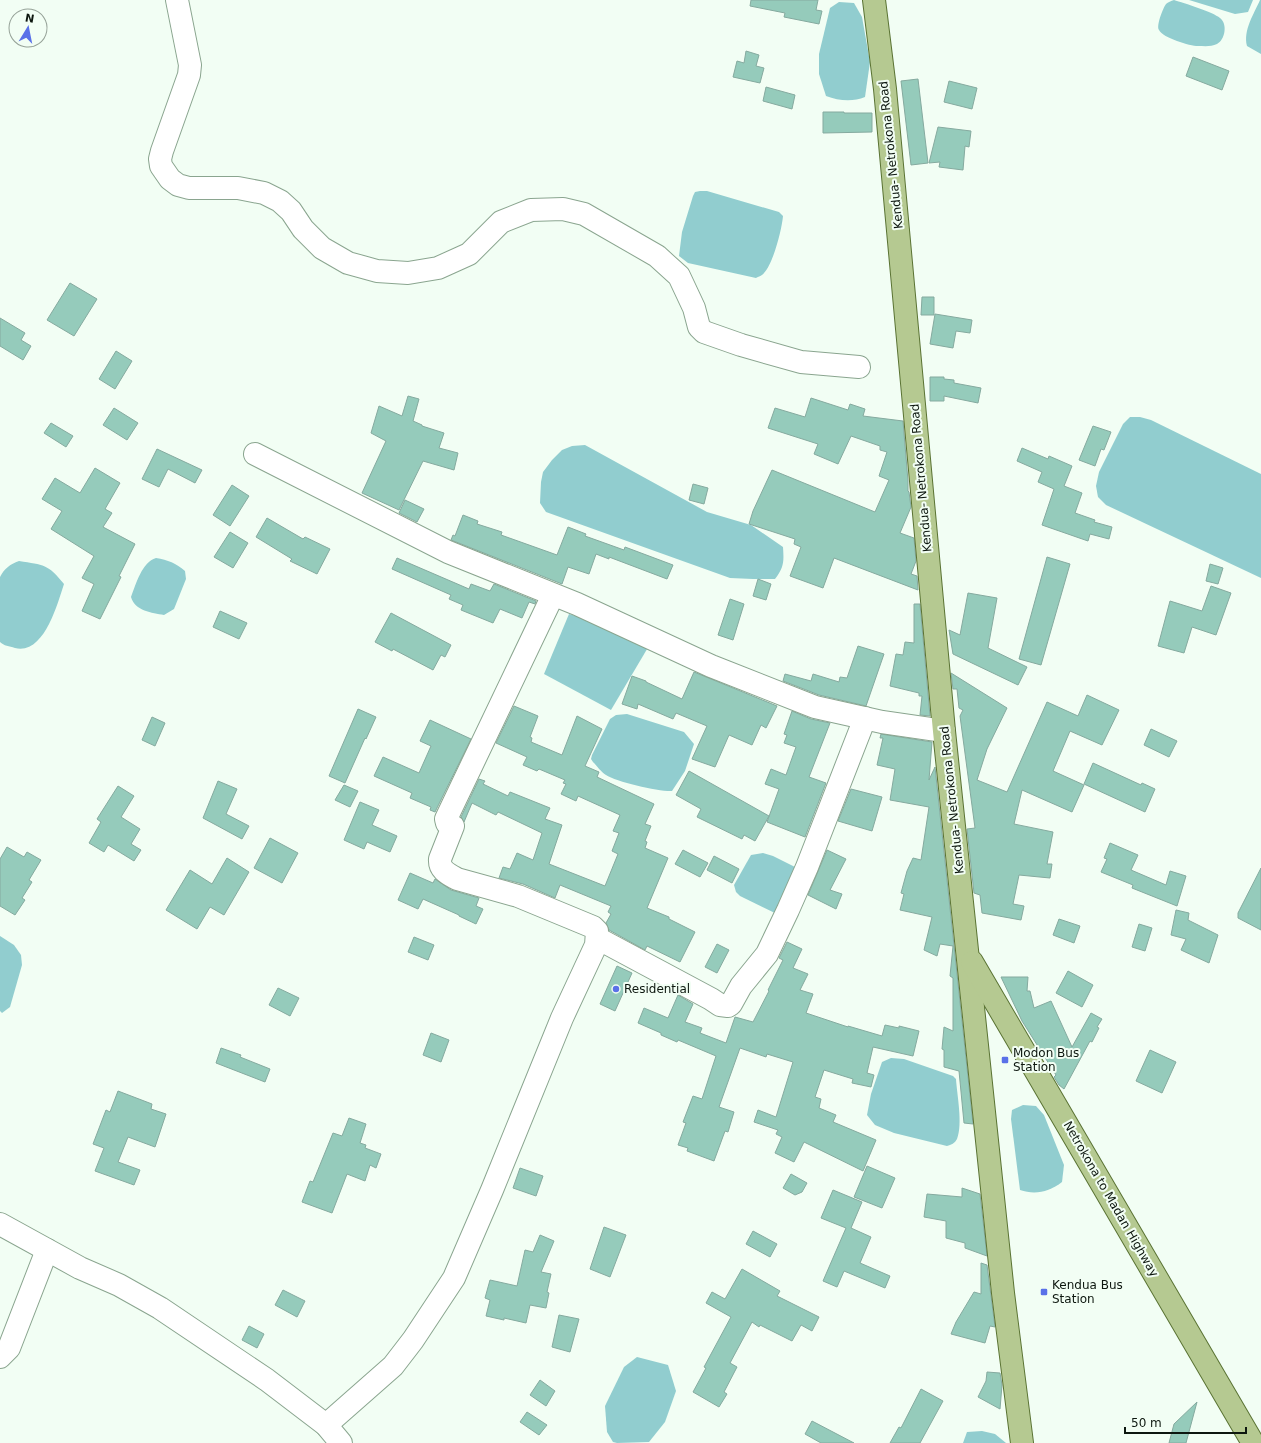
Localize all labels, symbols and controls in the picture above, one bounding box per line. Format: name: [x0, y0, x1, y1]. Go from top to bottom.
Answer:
north arrow: [8, 8, 48, 48]
text: N: [24, 11, 35, 26]
street label: Kendua- Netrokona Road: [876, 80, 906, 230]
street label: Kendua- Netrokona Road: [908, 403, 934, 553]
street label: Kendua- Netrokona Road: [937, 725, 967, 875]
place label: Residential: [624, 982, 690, 996]
marker: Residential: [611, 984, 621, 994]
place label: Modon Bus Station: [1013, 1046, 1079, 1074]
marker: Modon Bus Station: [1000, 1055, 1010, 1065]
street label: Netrokona to Madan Highway: [1061, 1119, 1161, 1279]
place label: Kendua Bus Station: [1052, 1278, 1123, 1306]
marker: Kendua Bus Station: [1039, 1287, 1049, 1297]
scale bar: [1125, 1409, 1246, 1435]
text: 50 m: [1131, 1416, 1162, 1430]

